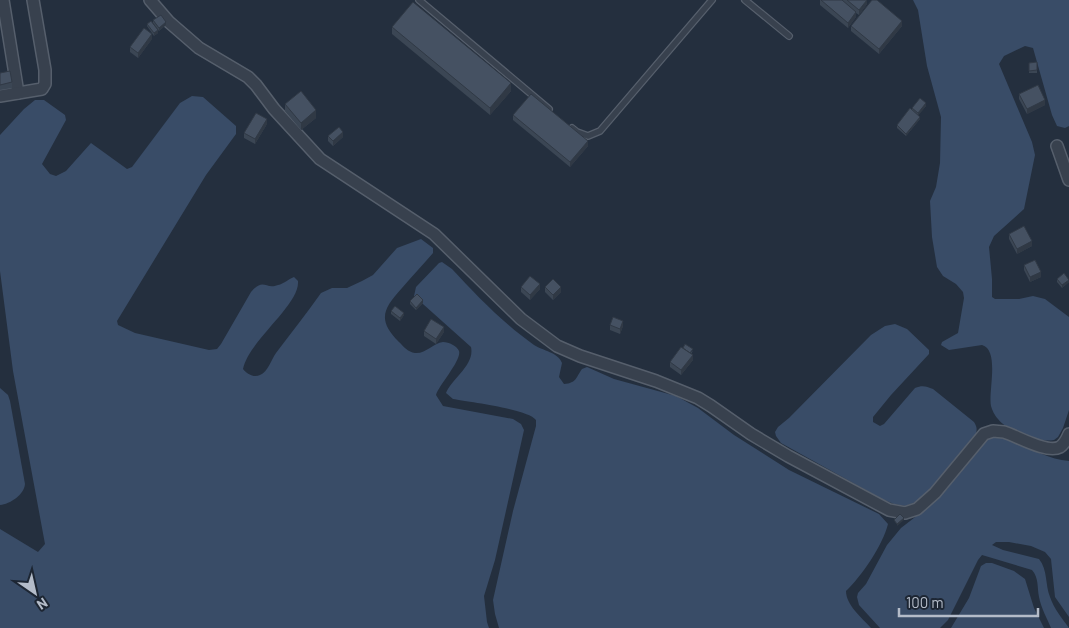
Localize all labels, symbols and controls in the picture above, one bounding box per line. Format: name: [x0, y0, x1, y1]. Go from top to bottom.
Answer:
north arrow: [10, 568, 60, 618]
scale bar: [899, 586, 1038, 618]
text: 100 m: [906, 593, 944, 611]
text: N: [34, 595, 51, 614]

